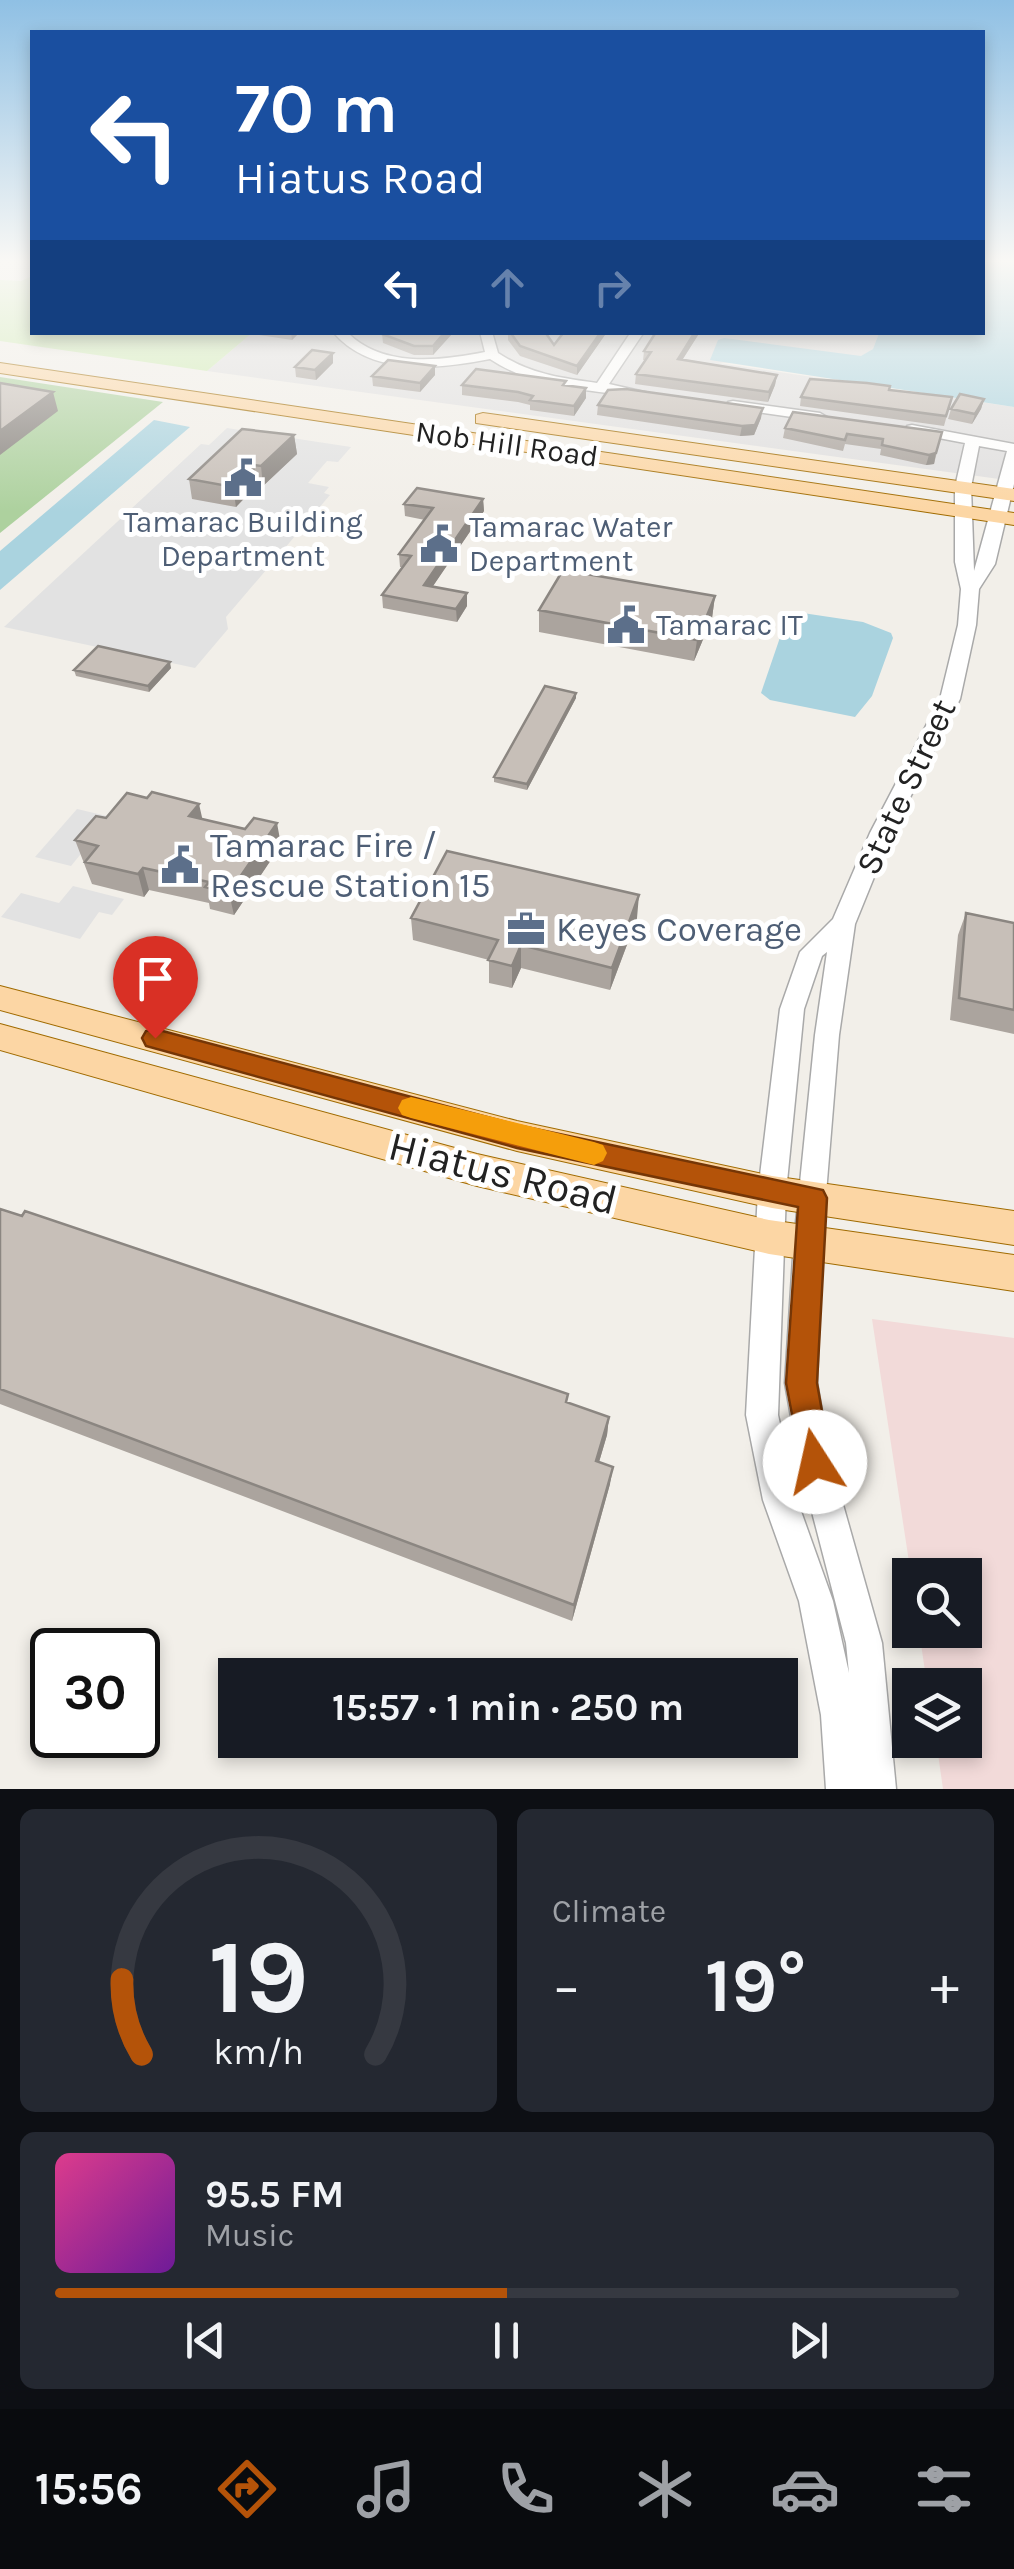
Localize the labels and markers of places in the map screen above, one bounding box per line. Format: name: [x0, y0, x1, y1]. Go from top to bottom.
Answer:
public building icon: Tamarac Building Department: [222, 457, 264, 499]
place label: Tamarac Building Department: [123, 504, 363, 574]
place label: Tamarac Water Department: [469, 509, 673, 579]
public building icon: Tamarac Water Department: [418, 523, 460, 565]
public building icon: Tamarac IT: [605, 604, 647, 646]
place label: Tamarac IT: [656, 607, 803, 643]
place label: Tamarac Fire / Rescue Station 15: [210, 825, 490, 906]
public building icon: Tamarac Fire / Rescue Station 15: [159, 844, 201, 886]
office icon: Keyes Coverage: [505, 908, 547, 950]
place label: Keyes Coverage: [556, 909, 802, 950]
pin: [113, 936, 198, 1039]

